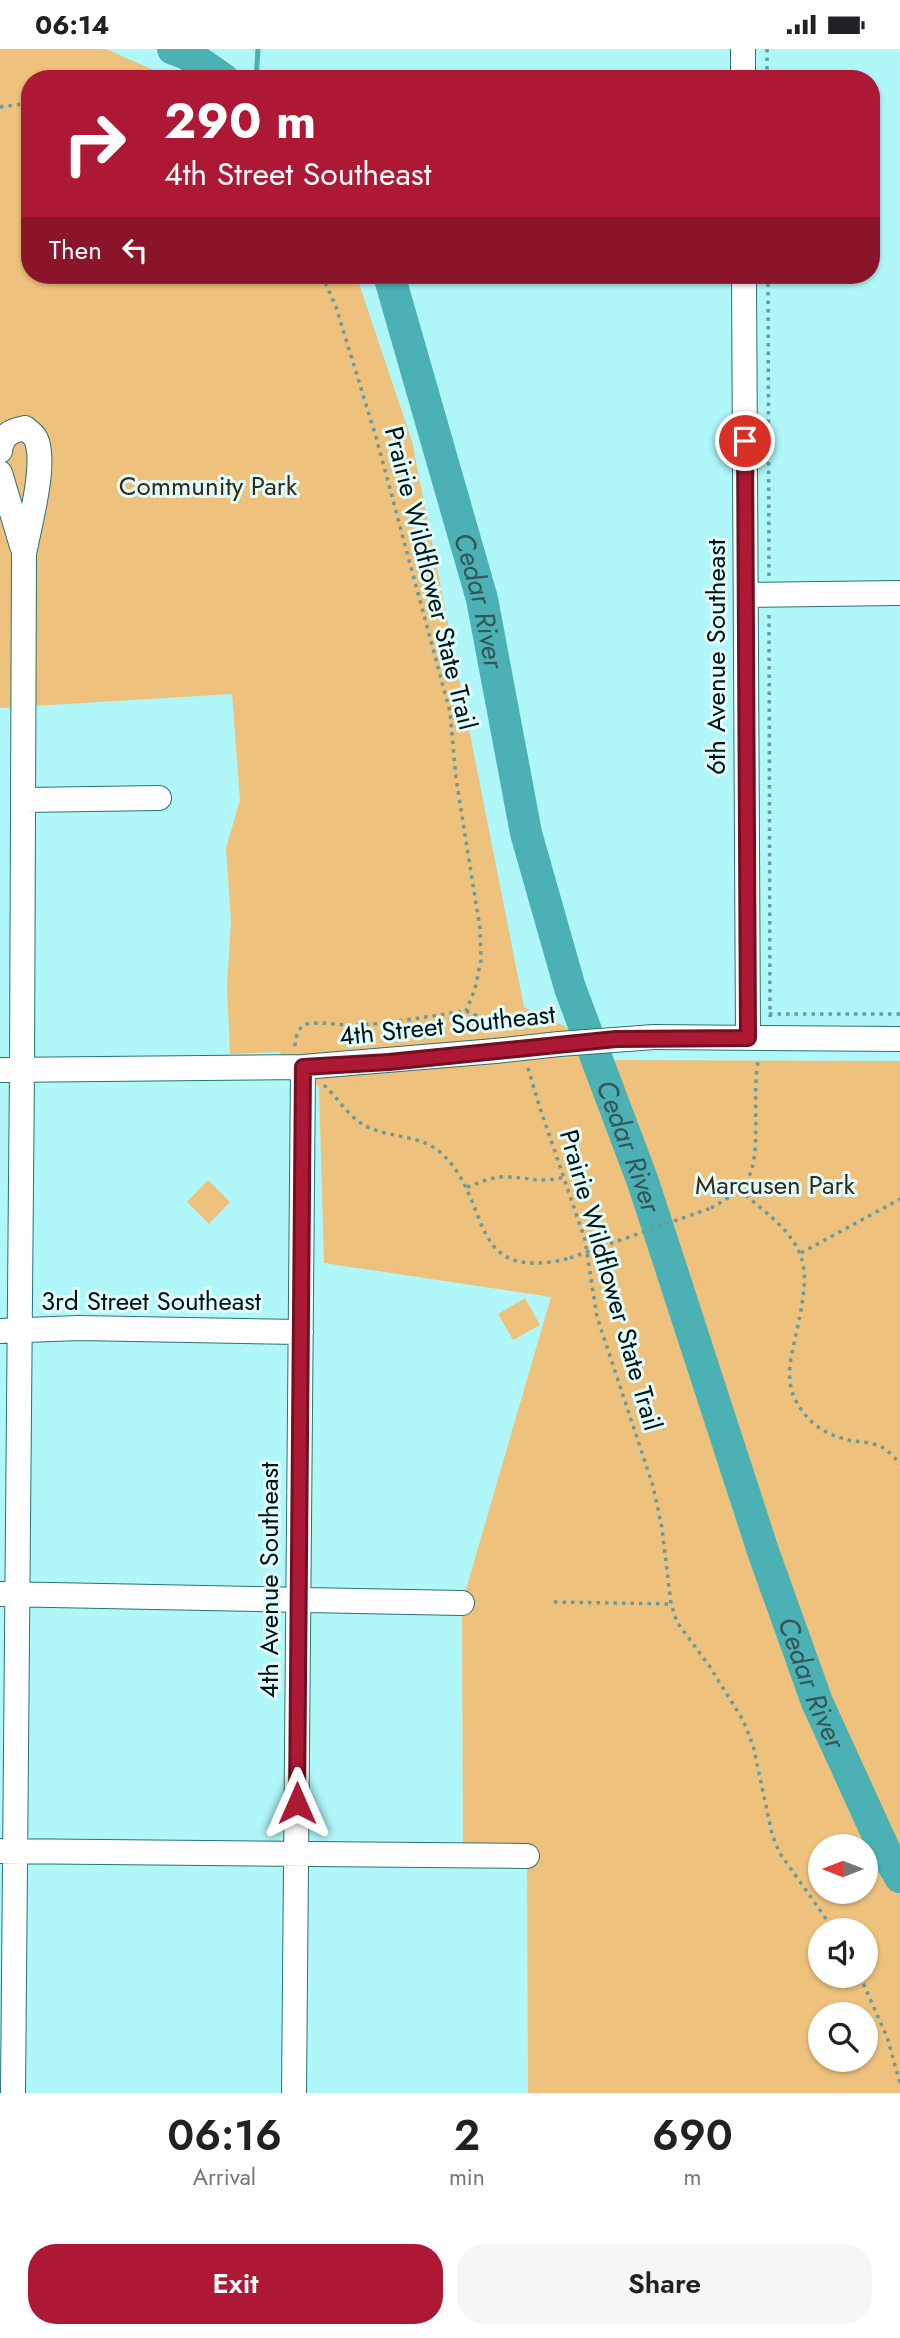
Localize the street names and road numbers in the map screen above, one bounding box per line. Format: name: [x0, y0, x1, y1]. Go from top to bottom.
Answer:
street label: Prairie Wildflower State Trail: [375, 422, 487, 734]
street label: 6th Avenue Southeast: [697, 538, 735, 775]
street label: 4th Street Southeast: [337, 995, 558, 1055]
street label: Prairie Wildflower State Trail: [550, 1125, 672, 1435]
street label: 3rd Street Southeast: [41, 1282, 262, 1320]
street label: 4th Avenue Southeast: [250, 1461, 288, 1698]

